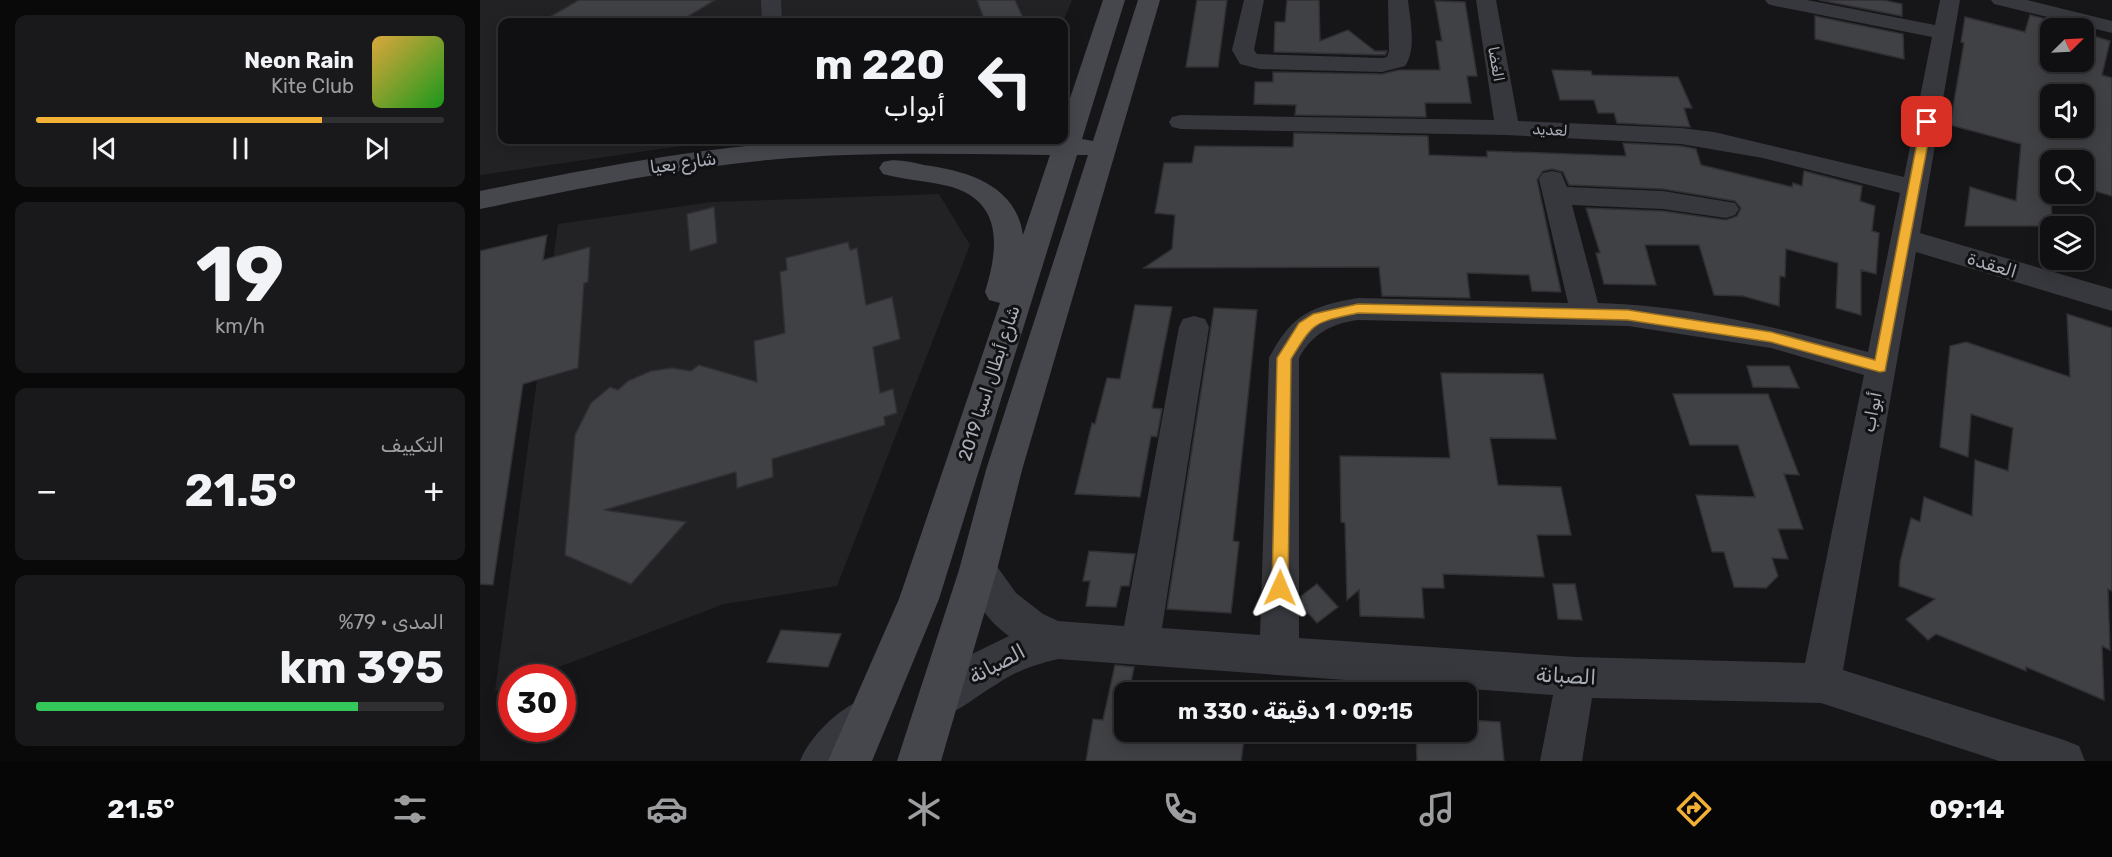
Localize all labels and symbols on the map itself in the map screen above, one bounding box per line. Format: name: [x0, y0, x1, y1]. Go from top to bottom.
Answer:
north arrow: [2040, 18, 2094, 72]
street label: الغضا: [1484, 45, 1508, 83]
pin: [1901, 96, 1952, 147]
street label: لعديد: [1532, 120, 1568, 140]
street label: شارع بعيا: [648, 147, 718, 180]
street label: العقدة: [1965, 247, 2019, 283]
street label: شارع أبطال اسيا 2019: [953, 302, 1025, 464]
street label: أبواب: [1857, 390, 1887, 434]
position arrow: [1248, 556, 1312, 620]
street label: الصبانة: [964, 638, 1029, 689]
street label: الصبانة: [1535, 661, 1597, 690]
speed limit sign: 30: [498, 664, 576, 742]

